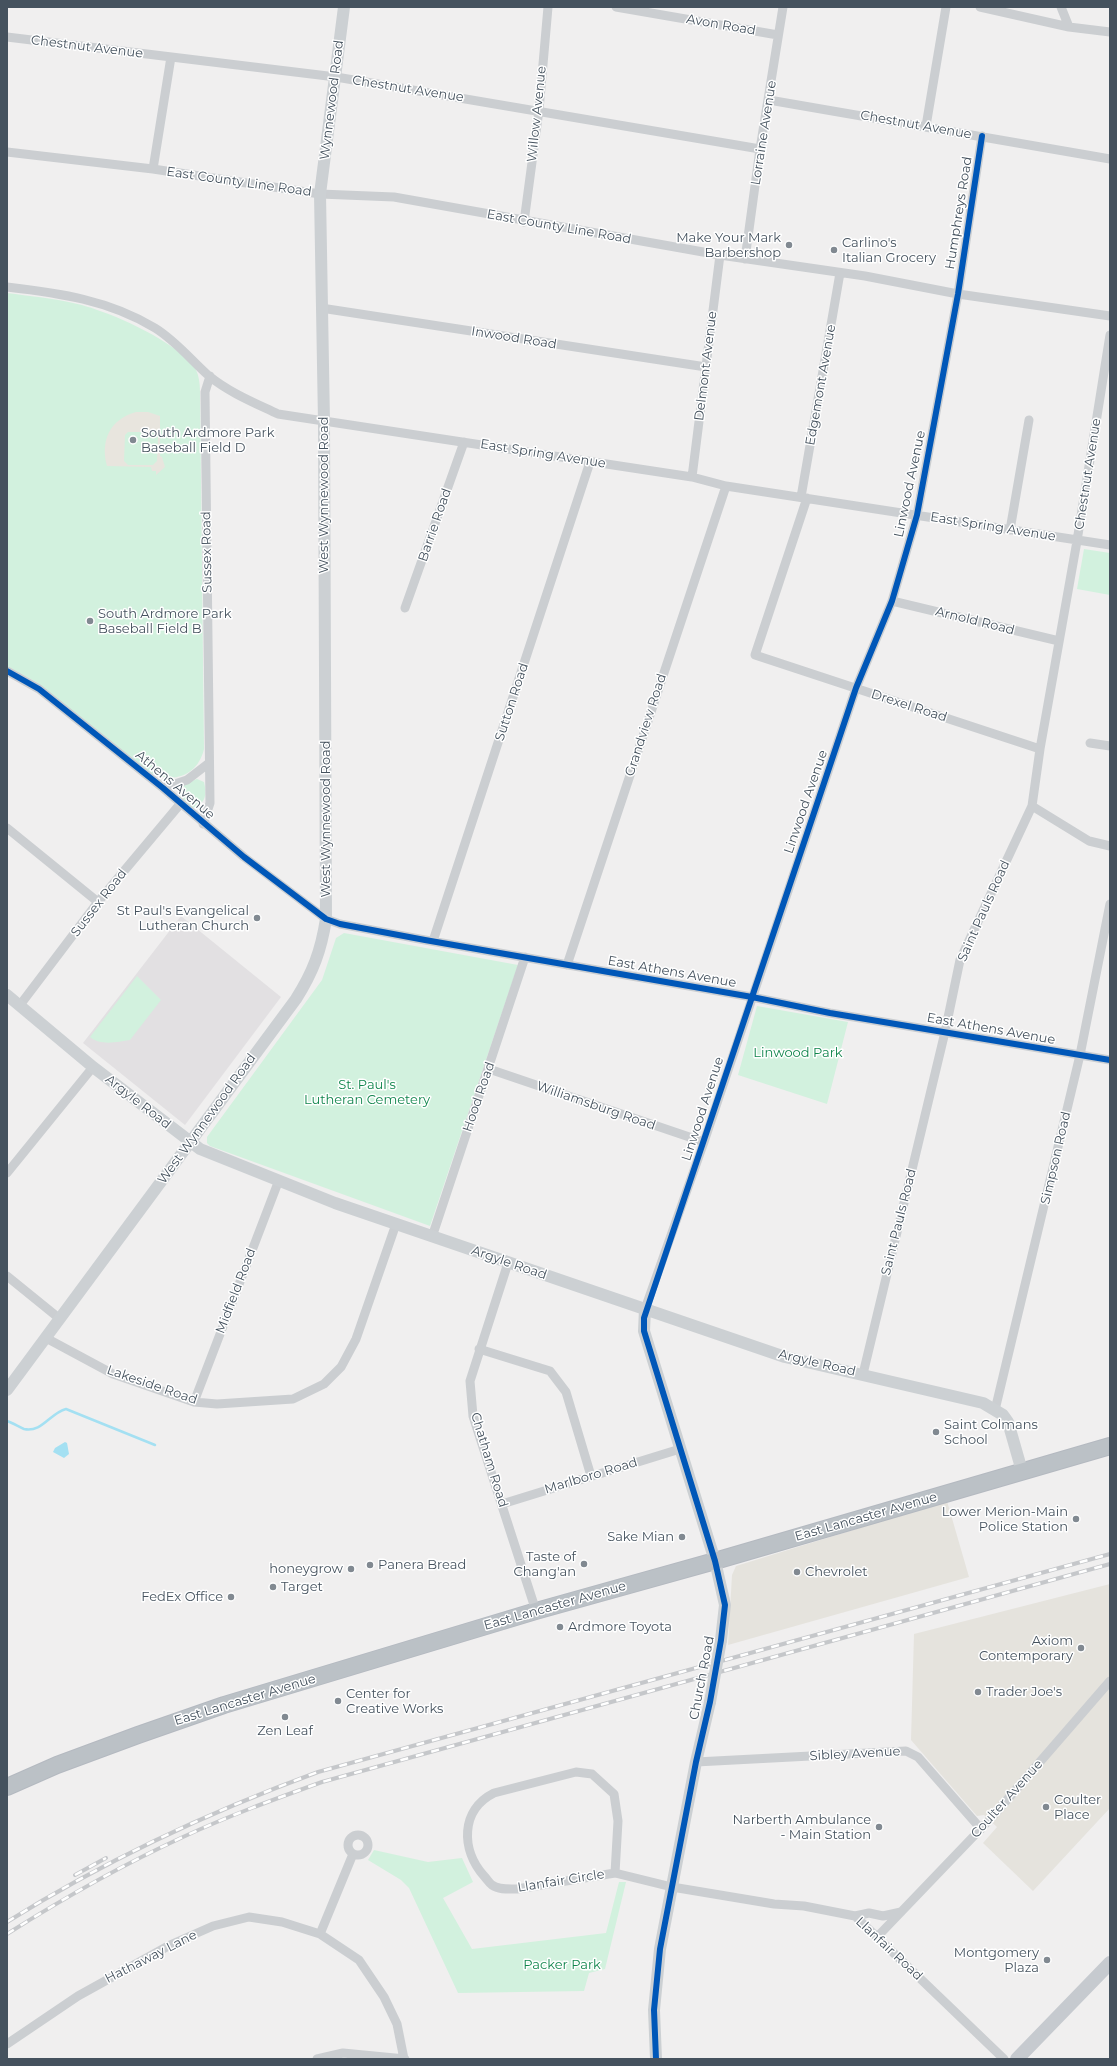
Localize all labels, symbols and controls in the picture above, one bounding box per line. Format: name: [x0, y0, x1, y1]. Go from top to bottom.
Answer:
street label: Avon Road: [685, 11, 757, 39]
street label: Chestnut Avenue: [30, 32, 144, 62]
street label: Wynnewood Road: [317, 39, 347, 161]
street label: Willow Avenue: [524, 65, 550, 163]
street label: Chestnut Avenue: [351, 72, 465, 106]
street label: Lorraine Avenue: [748, 80, 780, 186]
street label: Chestnut Avenue: [859, 108, 973, 142]
street label: Humphreys Road: [942, 155, 976, 271]
street label: East County Line Road: [165, 164, 313, 200]
street label: East County Line Road: [486, 207, 632, 247]
place label: Make Your Mark Barbershop: [676, 230, 781, 261]
place label: Carlino's Italian Grocery: [842, 235, 936, 266]
marker: Make Your Mark Barbershop: [784, 240, 794, 250]
marker: Carlino's Italian Grocery: [829, 245, 839, 255]
street label: Delmont Avenue: [692, 310, 720, 422]
street label: Edgemont Avenue: [803, 323, 839, 447]
street label: Inwood Road: [470, 324, 558, 352]
street label: West Wynnewood Road: [316, 416, 332, 574]
street label: Chestnut Avenue: [1071, 417, 1105, 531]
place label: South Ardmore Park Baseball Field D: [141, 425, 274, 456]
street label: Linwood Avenue: [891, 429, 929, 539]
marker: South Ardmore Park Baseball Field D: [128, 435, 138, 445]
street label: East Spring Avenue: [479, 436, 607, 472]
street label: Barrie Road: [415, 486, 455, 564]
street label: East Spring Avenue: [929, 509, 1057, 545]
street label: Sussex Road: [198, 511, 216, 593]
street label: Arnold Road: [934, 604, 1016, 638]
place label: South Ardmore Park Baseball Field B: [98, 606, 231, 637]
marker: South Ardmore Park Baseball Field B: [85, 616, 95, 626]
street label: Sutton Road: [492, 661, 532, 743]
street label: Grandview Road: [622, 672, 670, 778]
street label: Drexel Road: [869, 686, 949, 726]
street label: West Wynnewood Road: [318, 740, 334, 898]
street label: Athens Avenue: [132, 747, 218, 823]
street label: Linwood Avenue: [781, 748, 831, 856]
street label: Saint Pauls Road: [955, 858, 1013, 964]
street label: Sussex Road: [68, 866, 130, 940]
place label: St Paul's Evangelical Lutheran Church: [117, 903, 249, 934]
marker: St Paul's Evangelical Lutheran Church: [252, 913, 262, 923]
street label: East Athens Avenue: [607, 953, 737, 991]
street label: East Athens Avenue: [926, 1010, 1056, 1048]
park label: Linwood Park: [753, 1045, 843, 1061]
street label: West Wynnewood Road: [155, 1051, 259, 1187]
street label: Linwood Avenue: [679, 1055, 727, 1163]
street label: Hood Road: [460, 1060, 498, 1134]
street label: Argyle Road: [102, 1072, 174, 1132]
park label: St. Paul's Lutheran Cemetery: [304, 1077, 430, 1108]
street label: Williamsburg Road: [534, 1078, 658, 1134]
street label: Simpson Road: [1038, 1110, 1074, 1206]
street label: Saint Pauls Road: [878, 1167, 920, 1277]
street label: Argyle Road: [469, 1243, 549, 1283]
street label: Midfield Road: [213, 1246, 259, 1336]
street label: Argyle Road: [777, 1347, 857, 1379]
street label: Lakeside Road: [105, 1362, 199, 1408]
street label: Chatham Road: [467, 1411, 511, 1509]
place label: Saint Colmans School: [944, 1417, 1038, 1448]
marker: Saint Colmans School: [931, 1427, 941, 1437]
street label: Marlboro Road: [543, 1454, 639, 1498]
street label: East Lancaster Avenue: [793, 1489, 939, 1545]
place label: Lower Merion-Main Police Station: [942, 1504, 1068, 1535]
marker: Lower Merion-Main Police Station: [1071, 1514, 1081, 1524]
place label: Sake Mian: [607, 1529, 674, 1545]
marker: Sake Mian: [677, 1532, 687, 1542]
place label: Taste of Chang'an: [514, 1549, 576, 1580]
place label: Panera Bread: [378, 1557, 466, 1573]
marker: Taste of Chang'an: [579, 1559, 589, 1569]
marker: Panera Bread: [365, 1560, 375, 1570]
place label: honeygrow: [269, 1561, 343, 1577]
marker: honeygrow: [346, 1564, 356, 1574]
place label: Chevrolet: [805, 1564, 868, 1580]
marker: Chevrolet: [792, 1567, 802, 1577]
street label: East Lancaster Avenue: [482, 1578, 628, 1634]
place label: Target: [281, 1579, 323, 1595]
marker: Target: [268, 1582, 278, 1592]
place label: FedEx Office: [141, 1589, 223, 1605]
marker: FedEx Office: [226, 1592, 236, 1602]
place label: Ardmore Toyota: [568, 1619, 672, 1635]
marker: Ardmore Toyota: [555, 1622, 565, 1632]
place label: Axiom Contemporary: [979, 1633, 1073, 1664]
street label: Church Road: [686, 1635, 718, 1721]
marker: Axiom Contemporary: [1076, 1643, 1086, 1653]
street label: East Lancaster Avenue: [172, 1671, 318, 1729]
place label: Trader Joe's: [986, 1684, 1062, 1700]
place label: Center for Creative Works: [346, 1686, 443, 1717]
marker: Trader Joe's: [973, 1687, 983, 1697]
marker: Center for Creative Works: [333, 1696, 343, 1706]
marker: Zen Leaf: [280, 1712, 290, 1722]
place label: Zen Leaf: [257, 1723, 313, 1739]
street label: Sibley Avenue: [809, 1744, 901, 1764]
street label: Coulter Avenue: [968, 1757, 1046, 1841]
place label: Coulter Place: [1054, 1792, 1101, 1823]
marker: Coulter Place: [1041, 1802, 1051, 1812]
place label: Narberth Ambulance - Main Station: [732, 1812, 871, 1843]
marker: Narberth Ambulance - Main Station: [874, 1822, 884, 1832]
street label: Llanfair Circle: [516, 1866, 606, 1896]
street label: Llanfair Road: [852, 1914, 926, 1984]
street label: Hathaway Lane: [103, 1927, 199, 1987]
place label: Montgomery Plaza: [954, 1945, 1039, 1976]
marker: Montgomery Plaza: [1042, 1955, 1052, 1965]
park label: Packer Park: [523, 1957, 601, 1973]

